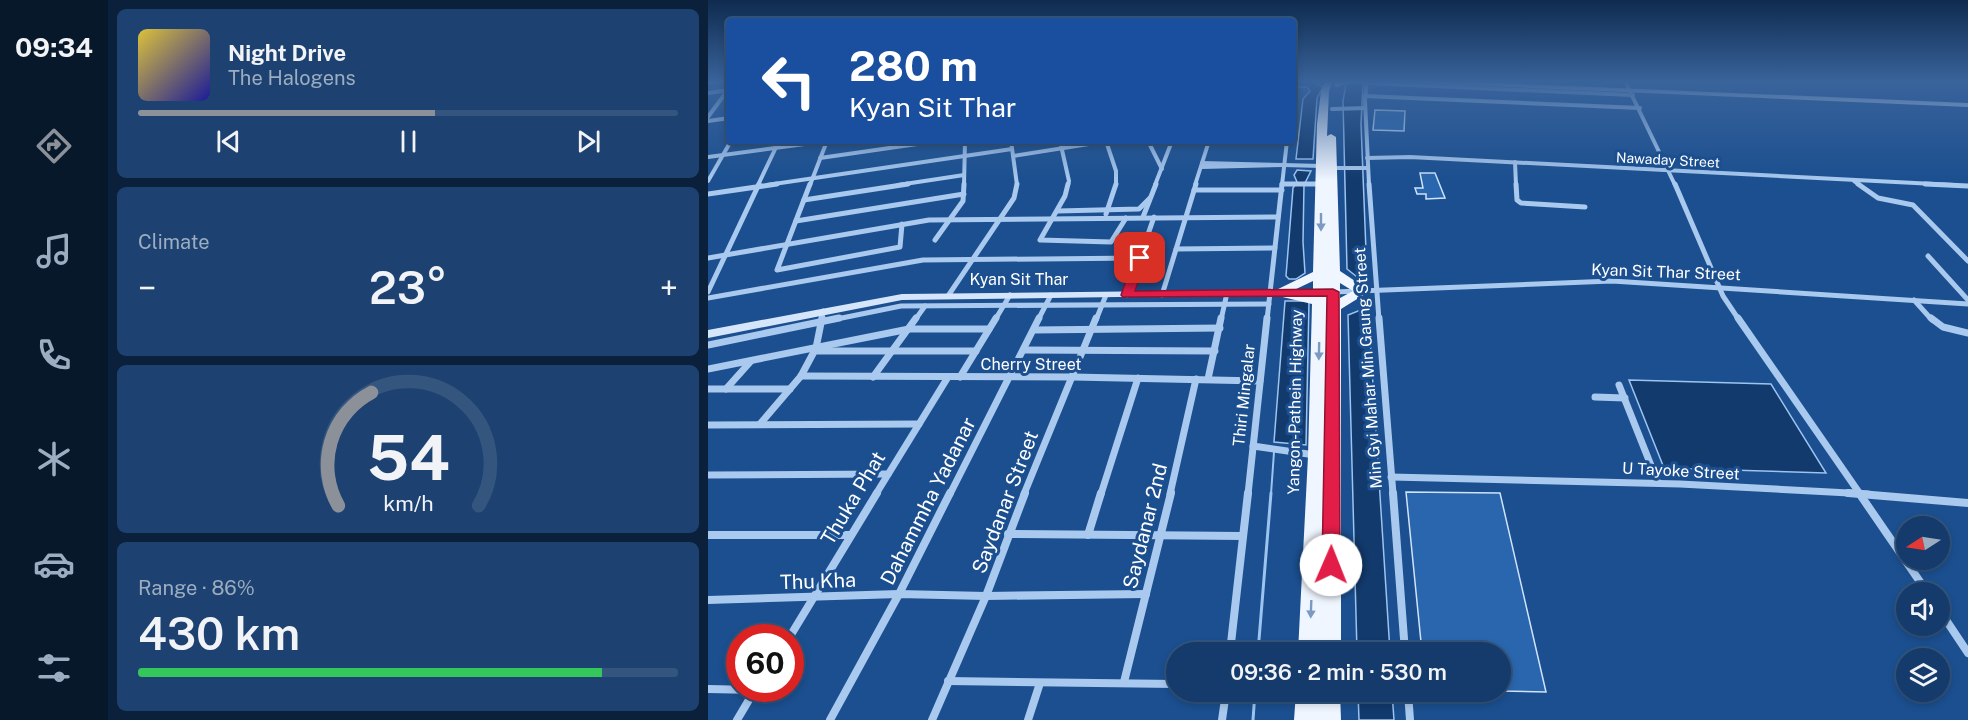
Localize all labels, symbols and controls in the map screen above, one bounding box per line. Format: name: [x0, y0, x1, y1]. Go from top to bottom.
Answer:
text: 09:34: [15, 31, 93, 63]
text: Night Drive: [228, 40, 346, 66]
text: 280 m: [849, 41, 978, 90]
icon: left: [750, 42, 828, 120]
text: The Halogens: [228, 66, 356, 90]
text: Kyan Sit Thar: [849, 91, 1016, 123]
icon: directions: [33, 125, 75, 167]
icon: previous: [212, 125, 245, 158]
icon: pause: [392, 125, 425, 158]
icon: next: [572, 125, 605, 158]
street label: Nawaday Street: [1616, 149, 1720, 171]
one-way arrow: [1316, 213, 1326, 232]
icon: music: [33, 230, 75, 272]
text: Climate: [138, 230, 210, 254]
pin: [1114, 232, 1165, 283]
icon: arrive: [1123, 241, 1156, 274]
street label: Min Gyi Mahar Min Gaung Street: [1350, 247, 1386, 489]
street label: Kyan Sit Thar Street: [1591, 260, 1741, 284]
text: 23°: [369, 261, 447, 314]
text: −: [138, 269, 156, 307]
text: +: [660, 269, 678, 307]
street label: Kyan Sit Thar: [969, 270, 1069, 289]
street label: Yangon-Pathein Highway: [1284, 309, 1306, 495]
icon: phone: [33, 334, 75, 376]
one-way arrow: [1314, 341, 1323, 360]
street label: Thiri Mingalar: [1229, 343, 1259, 447]
street label: Cherry Street: [980, 355, 1082, 374]
street label: Dahammha Yadanar: [875, 413, 981, 589]
text: 54: [366, 421, 450, 494]
street label: Saydanar Street: [967, 427, 1043, 577]
icon: climate: [33, 438, 75, 480]
street label: Thuka Phat: [816, 447, 890, 549]
street label: U Tayoke Street: [1622, 458, 1740, 484]
street label: Saydanar 2nd: [1118, 461, 1172, 591]
text: km/h: [383, 491, 433, 516]
north arrow: [1896, 516, 1950, 570]
map controls: [1896, 516, 1950, 702]
position arrow: [1299, 533, 1363, 597]
icon: car: [33, 543, 75, 585]
street label: Thu Kha: [780, 568, 856, 594]
text: Range · 86%: [138, 576, 255, 600]
button: sound: [1896, 582, 1950, 636]
one-way arrow: [1306, 599, 1315, 618]
text: 430 km: [138, 607, 300, 660]
speed limit sign: 60: [726, 624, 804, 702]
icon: filters: [33, 647, 75, 689]
button: layers: [1896, 648, 1950, 702]
text: 09:36 · 2 min · 530 m: [1230, 659, 1447, 685]

